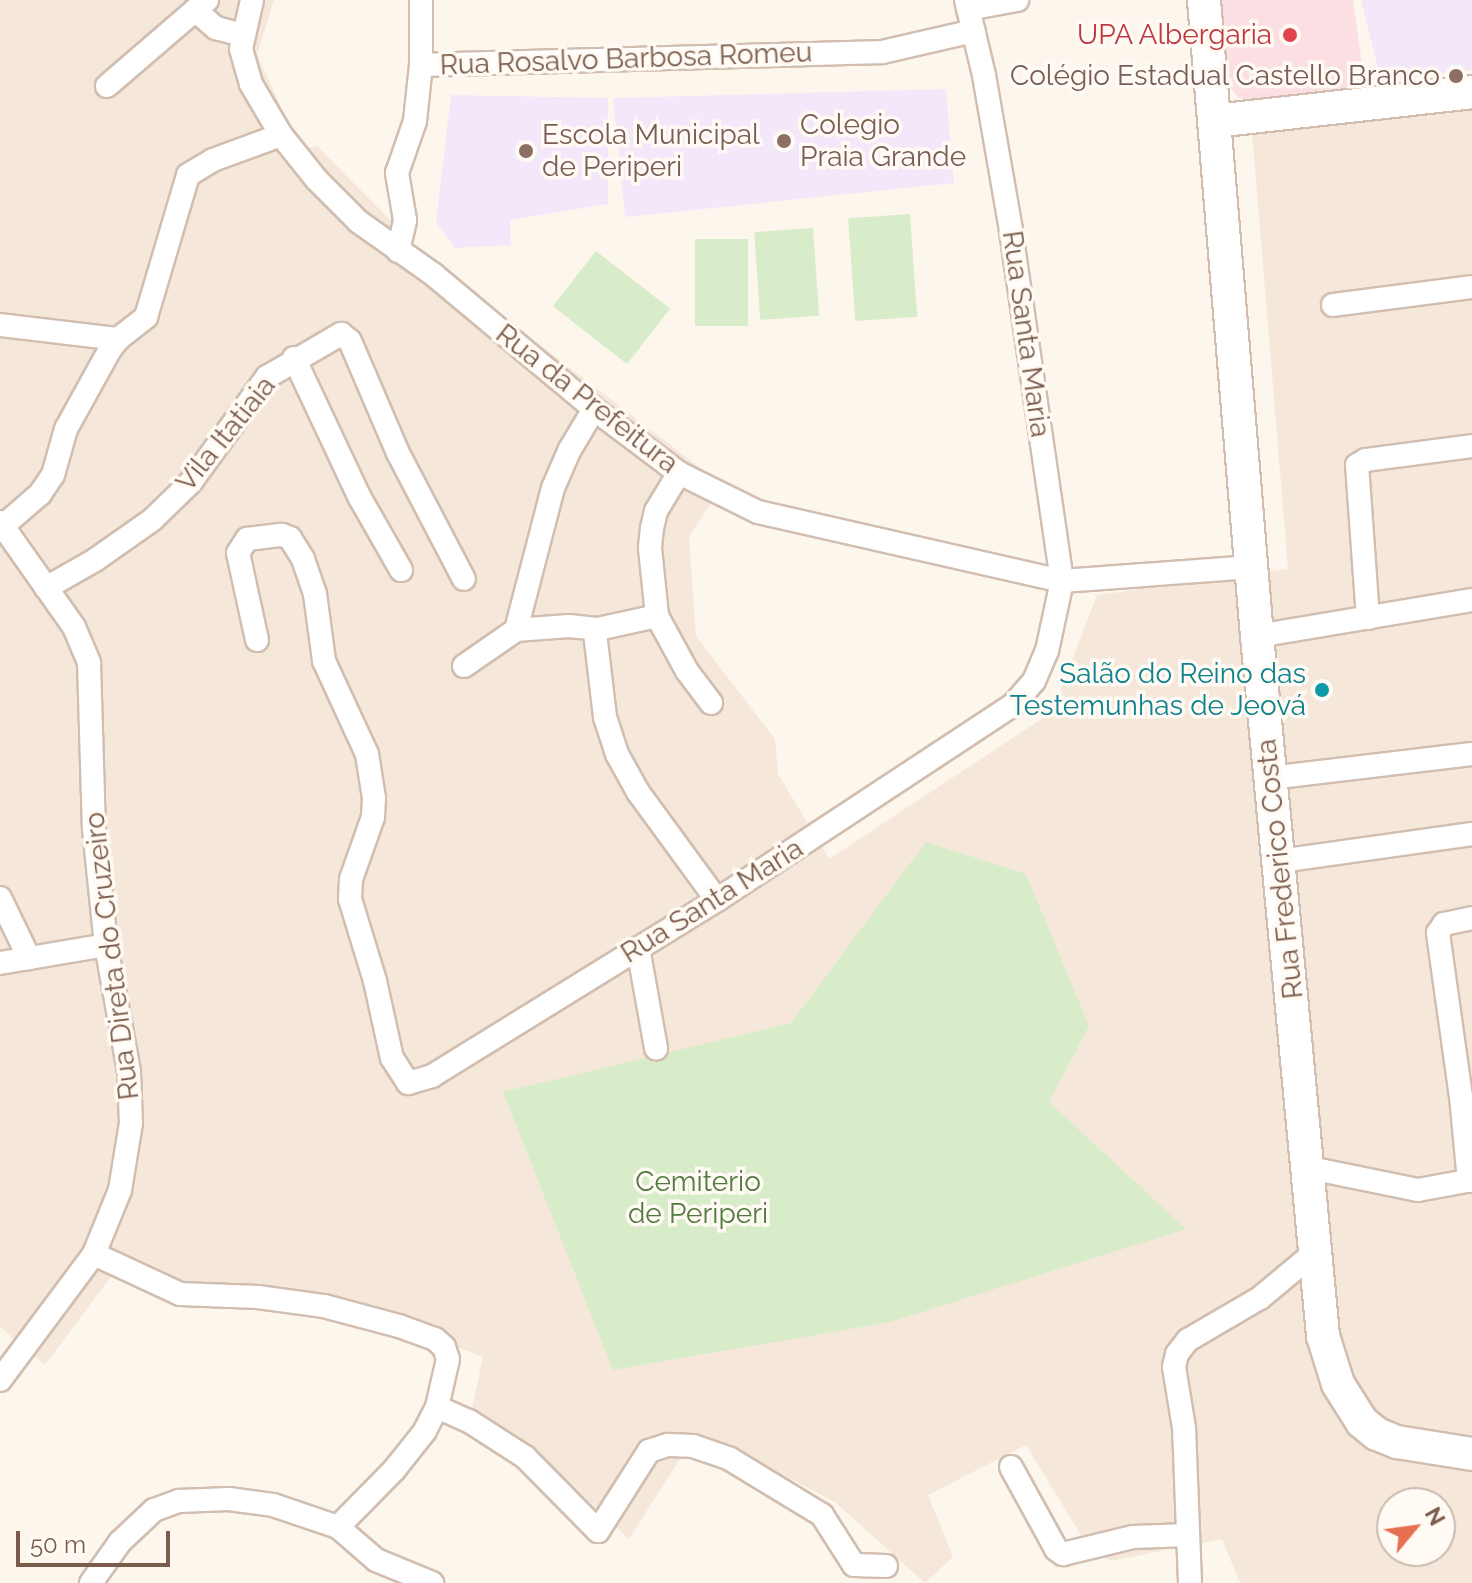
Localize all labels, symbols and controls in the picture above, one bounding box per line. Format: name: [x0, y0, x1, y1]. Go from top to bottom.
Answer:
place label: UPA Albergaria: [1075, 18, 1272, 52]
marker: UPA Albergaria: [1279, 24, 1301, 46]
street label: Rua Rosalvo Barbosa Romeu: [439, 36, 813, 82]
place label: Colégio Estadual Castello Branco: [1009, 59, 1440, 93]
marker: Colégio Estadual Castello Branco: [1447, 67, 1465, 85]
place label: Colegio Praia Grande: [800, 108, 966, 174]
place label: Escola Municipal de Periperi: [542, 118, 760, 184]
marker: Colegio Praia Grande: [775, 132, 793, 150]
marker: Escola Municipal de Periperi: [517, 142, 535, 160]
street label: Rua Santa Maria: [995, 229, 1057, 439]
street label: Rua da Prefeitura: [489, 317, 685, 481]
street label: Vila Itatiaia: [169, 370, 283, 498]
place label: Salão do Reino das Testemunhas de Jeová: [1009, 657, 1306, 723]
marker: Salão do Reino das Testemunhas de Jeová: [1313, 681, 1331, 699]
street label: Rua Frederico Costa: [1250, 737, 1310, 1001]
street label: Rua Direta do Cruzeiro: [78, 810, 146, 1102]
street label: Rua Santa Maria: [615, 832, 809, 970]
park label: Cemiterio de Periperi: [628, 1165, 768, 1231]
north arrow: [1376, 1487, 1456, 1567]
text: N: [1420, 1503, 1451, 1530]
scale bar: [20, 1515, 174, 1565]
text: 50 m: [30, 1530, 86, 1559]

